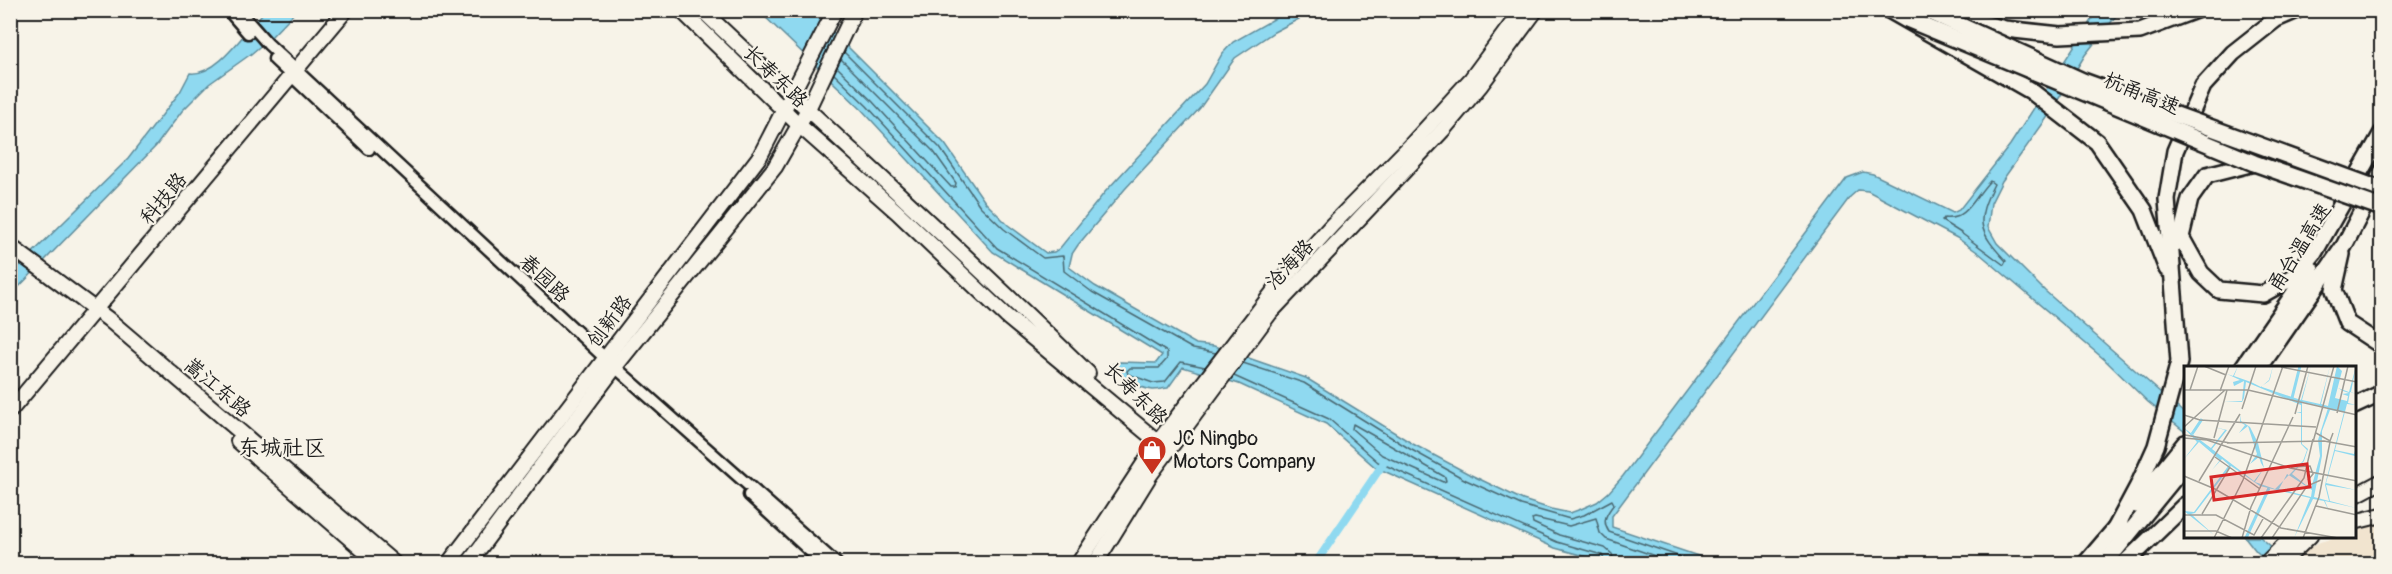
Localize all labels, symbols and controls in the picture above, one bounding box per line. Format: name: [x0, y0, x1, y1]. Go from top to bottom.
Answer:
street label: 长寿东路: [738, 40, 814, 114]
street label: 杭甬高速: [2100, 67, 2184, 120]
street label: 科技路: [135, 167, 193, 229]
street label: 甬台温高速: [2262, 198, 2337, 296]
street label: 沧海路: [1260, 233, 1320, 295]
street label: 春园路: [514, 249, 576, 309]
street label: 创新路: [581, 289, 638, 353]
street label: 嵩江东路: [179, 352, 257, 423]
street label: 长寿东路: [1099, 356, 1173, 431]
inset map: [2184, 366, 2356, 538]
place label: JC Ningbo Motors Company: [1173, 426, 1316, 474]
district label: 东城社区: [238, 434, 326, 462]
shop icon: JC Ningbo Motors Company: [1136, 434, 1168, 476]

